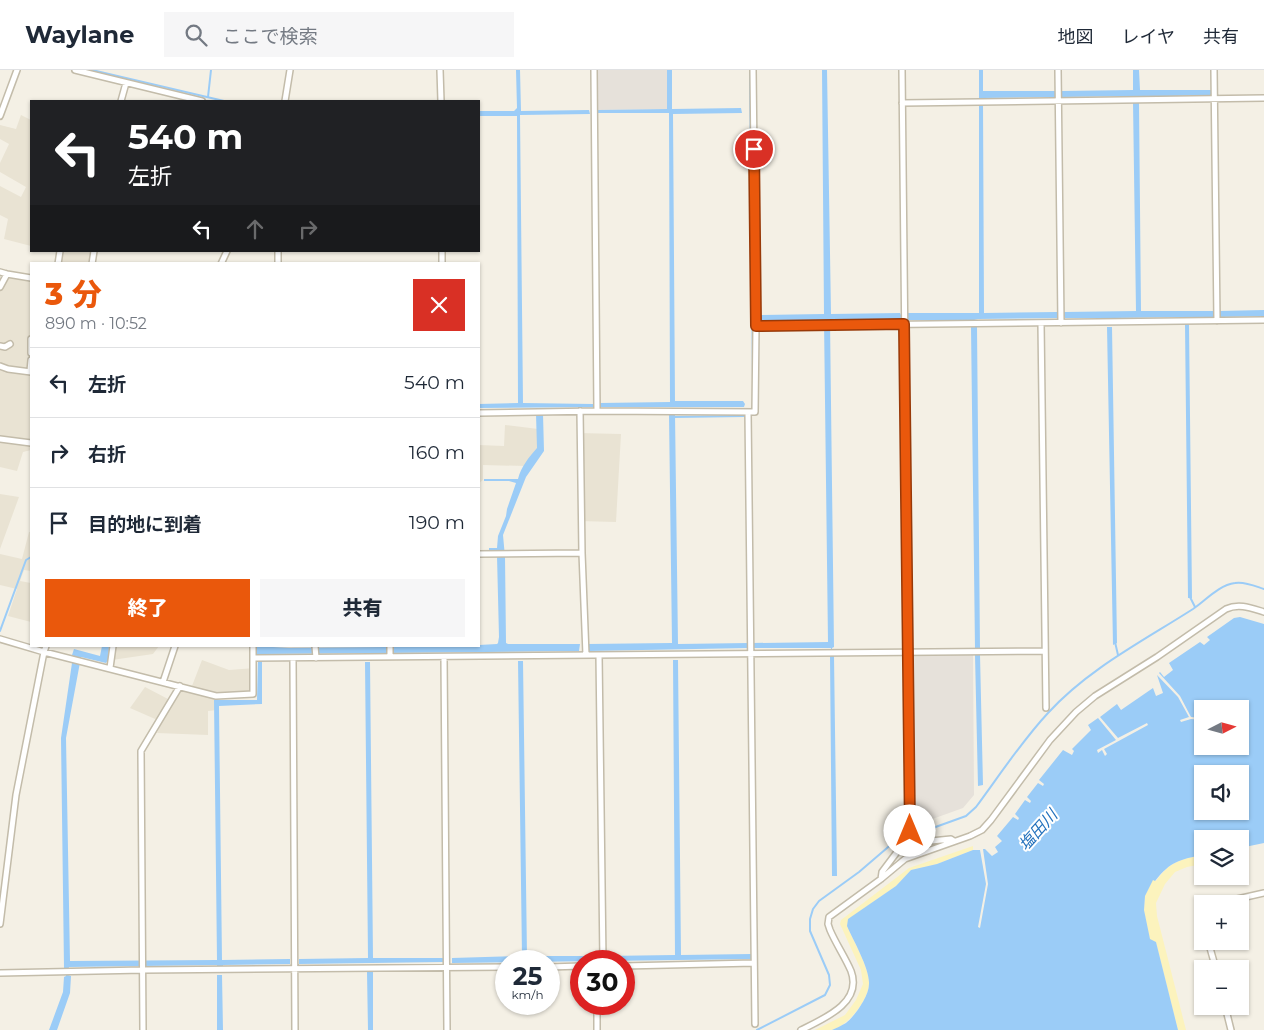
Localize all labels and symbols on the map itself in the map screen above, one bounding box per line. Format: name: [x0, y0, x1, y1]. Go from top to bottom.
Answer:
pin: [733, 128, 775, 170]
north arrow: [1194, 700, 1249, 755]
position arrow: [883, 804, 935, 856]
water label: 塩田川: [1015, 804, 1062, 854]
speed limit sign: 30: [570, 950, 635, 1015]

